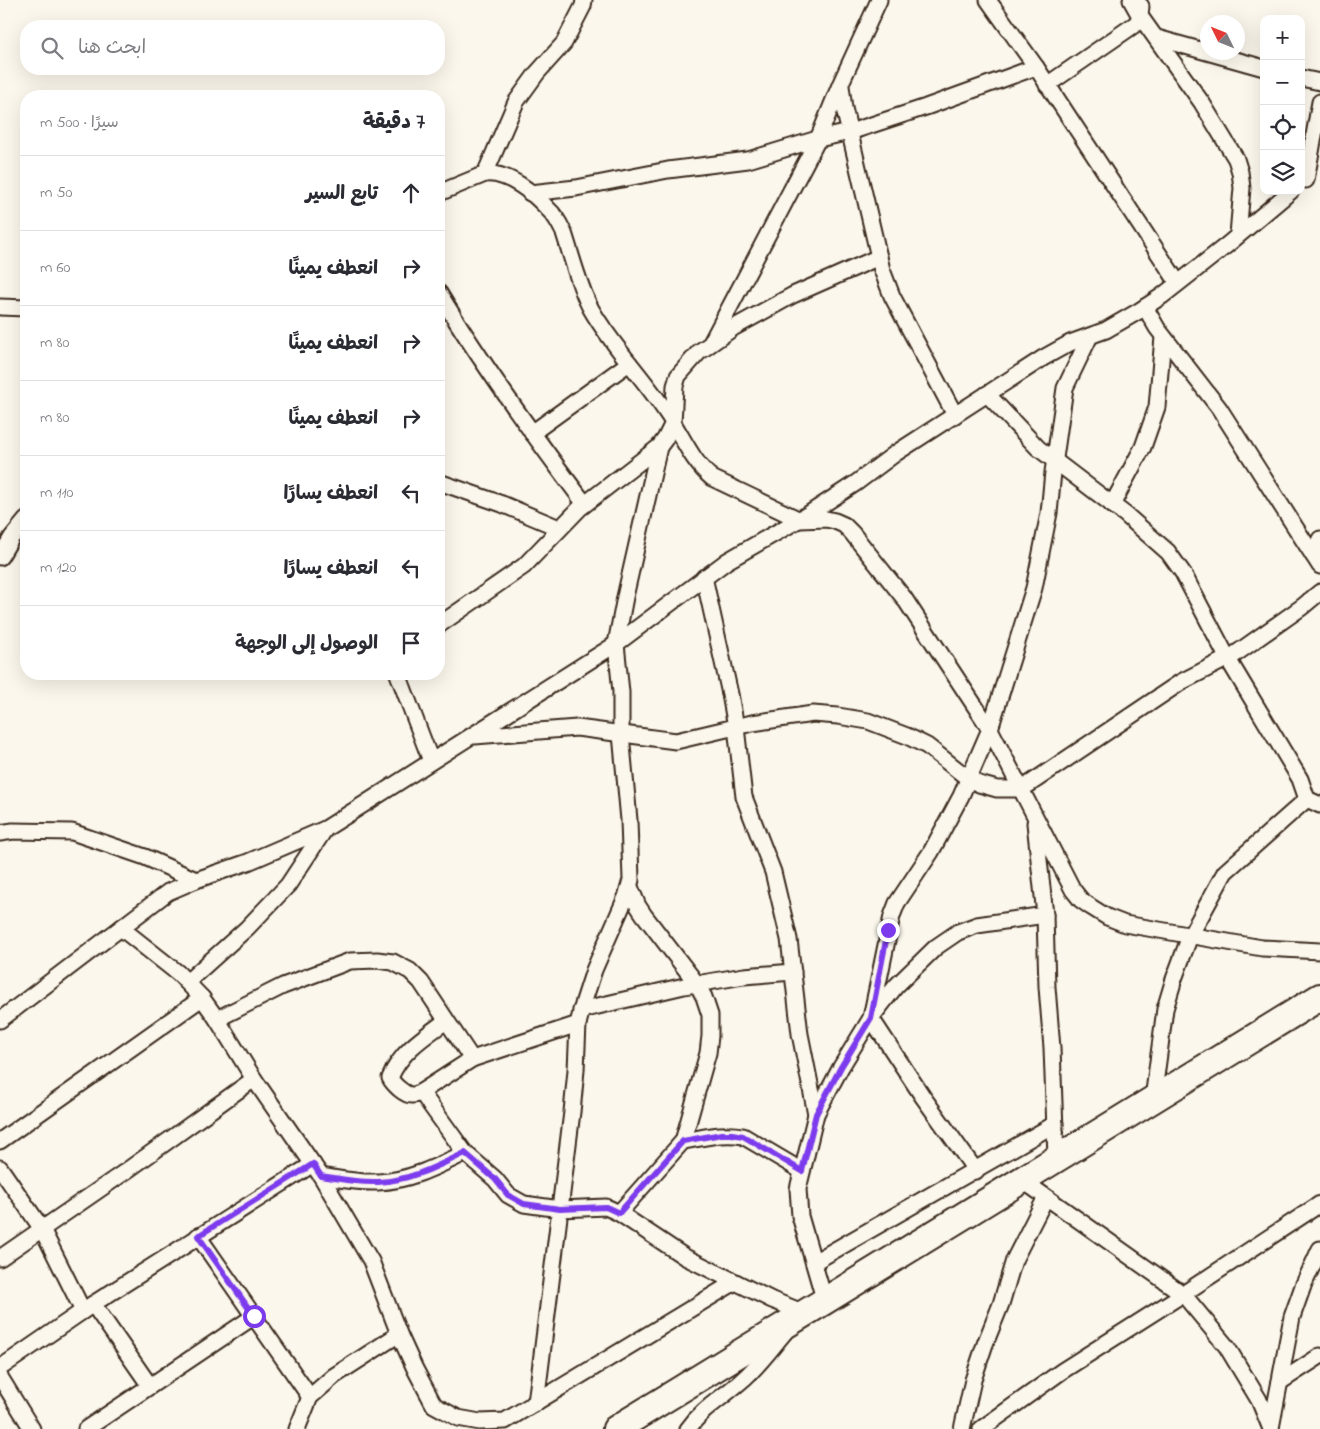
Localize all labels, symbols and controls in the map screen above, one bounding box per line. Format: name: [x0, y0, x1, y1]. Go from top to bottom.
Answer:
north arrow: [1200, 15, 1245, 60]
map controls: [1260, 15, 1305, 195]
button: +: [1260, 15, 1305, 60]
search box: [20, 20, 445, 75]
icon: search: [38, 34, 66, 62]
text: ابحث هنا: [78, 35, 146, 62]
button: −: [1260, 60, 1305, 105]
button: locate: [1260, 105, 1305, 150]
text: 7 دقيقة: [363, 108, 425, 138]
text: سيرًا · 500 m: [40, 111, 119, 135]
button: layers: [1260, 150, 1305, 195]
icon: ahead: [397, 179, 425, 207]
text: 50 m: [40, 181, 73, 205]
text: تابع السير: [306, 181, 378, 208]
icon: right: [397, 254, 425, 282]
text: 60 m: [40, 256, 70, 280]
text: انعطف يمينًا: [288, 256, 378, 283]
icon: right: [397, 329, 425, 357]
text: 80 m: [40, 331, 69, 355]
text: انعطف يمينًا: [288, 331, 378, 358]
icon: right: [397, 404, 425, 432]
text: 80 m: [40, 406, 69, 430]
text: انعطف يمينًا: [288, 406, 378, 433]
icon: left: [397, 479, 425, 507]
text: 110 m: [40, 481, 74, 505]
text: انعطف يسارًا: [283, 481, 378, 508]
icon: left: [397, 554, 425, 582]
text: 120 m: [40, 556, 76, 580]
text: انعطف يسارًا: [283, 556, 378, 583]
icon: arrive: [397, 629, 425, 657]
text: الوصول إلى الوجهة: [235, 631, 378, 658]
route end: [877, 919, 900, 942]
route start: [243, 1305, 266, 1328]

